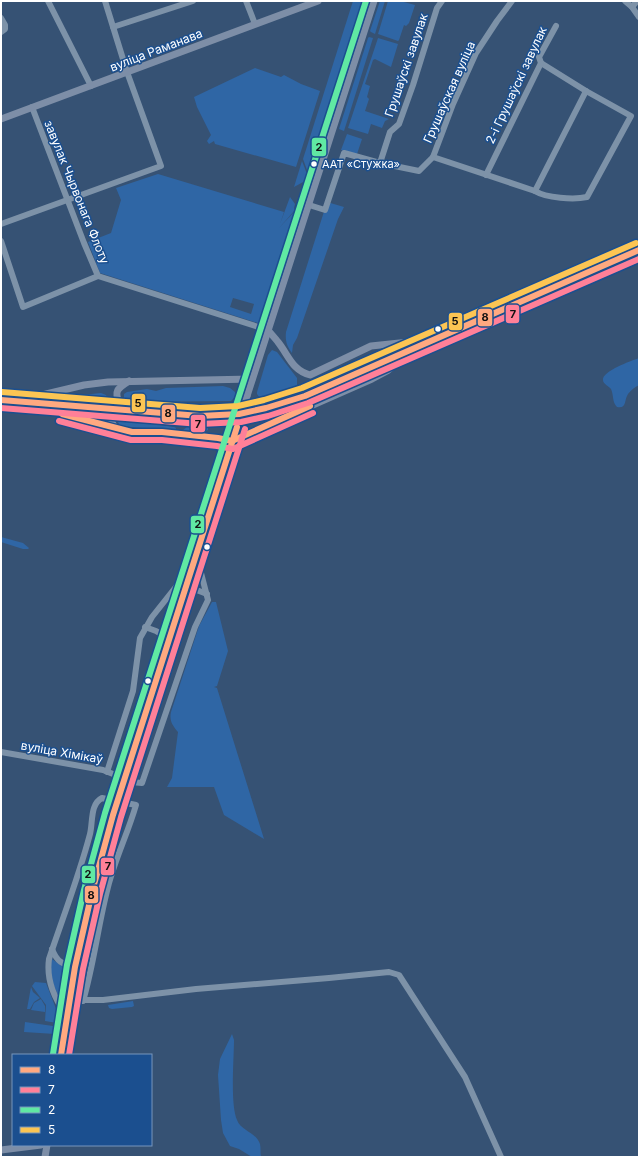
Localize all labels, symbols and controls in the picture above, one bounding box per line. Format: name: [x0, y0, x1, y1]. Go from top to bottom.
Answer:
street label: Грушаўскі завулак: [381, 11, 431, 119]
street label: 2-і Грушаўскі завулак: [482, 24, 550, 146]
street label: вуліца Раманава: [108, 25, 204, 75]
street label: Грушаўская вуліца: [420, 39, 478, 145]
street label: завулак Чырвонага Флоту: [41, 118, 113, 266]
line badge: 2: [311, 137, 327, 157]
text: 2: [316, 140, 323, 154]
place label: ААТ «Стужка»: [322, 157, 400, 171]
marker: ААТ «Стужка»: [309, 159, 319, 169]
line badge: 7: [505, 304, 520, 324]
text: 7: [510, 307, 516, 321]
line badge: 8: [477, 308, 493, 327]
text: 8: [481, 310, 489, 324]
line badge: 5: [448, 312, 463, 331]
text: 5: [451, 314, 459, 328]
unlabelled marker: [433, 324, 443, 334]
line badge: 5: [131, 393, 146, 413]
text: 5: [134, 396, 142, 410]
line badge: 8: [161, 404, 176, 423]
text: 8: [164, 406, 172, 420]
line badge: 7: [190, 414, 206, 433]
text: 7: [195, 417, 201, 431]
line badge: 2: [190, 515, 205, 534]
text: 2: [195, 517, 202, 531]
unlabelled marker: [202, 542, 212, 552]
unlabelled marker: [143, 676, 153, 686]
street label: вуліца Хімікаў: [20, 737, 104, 767]
line badge: 7: [100, 857, 115, 876]
text: 7: [105, 859, 111, 873]
line badge: 2: [81, 865, 96, 884]
text: 2: [85, 867, 92, 881]
line badge: 8: [84, 885, 99, 904]
text: 8: [87, 888, 95, 902]
legend: [12, 1054, 152, 1146]
text: 8: [48, 1062, 55, 1077]
text: 7: [48, 1082, 55, 1097]
text: 2: [48, 1102, 55, 1117]
text: 5: [48, 1122, 55, 1137]

